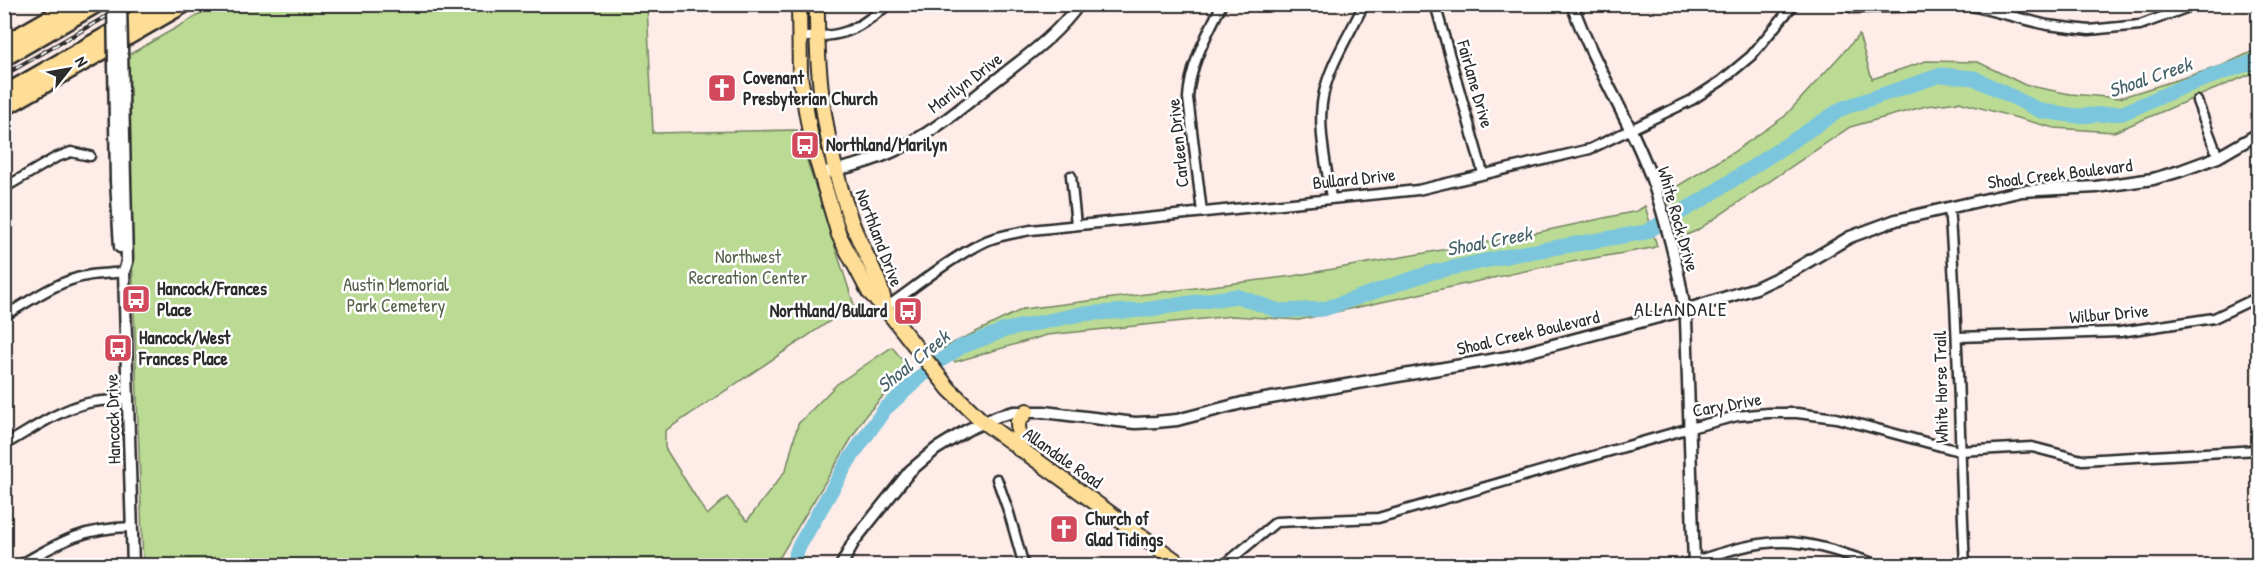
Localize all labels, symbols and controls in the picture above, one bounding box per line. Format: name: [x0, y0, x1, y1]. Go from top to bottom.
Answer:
street label: Fairlane Drive: [1451, 36, 1500, 131]
north arrow: [39, 39, 99, 99]
street label: Marilyn Drive: [922, 46, 1007, 119]
water label: Shoal Creek: [2105, 49, 2197, 103]
text: N: [70, 52, 94, 71]
place label: Covenant Presbyterian Church: [743, 65, 878, 112]
church icon: Covenant Presbyterian Church: [706, 72, 738, 104]
street label: Carleen Drive: [1160, 97, 1195, 189]
bus stop icon: Northland/Marilyn: [789, 129, 821, 161]
place label: Northland/Marilyn: [826, 132, 947, 158]
street label: Shoal Creek Boulevard: [1986, 152, 2134, 195]
street label: Bullard Drive: [1311, 162, 1397, 195]
street label: White Rock Drive: [1652, 163, 1705, 274]
street label: Northland Drive: [849, 185, 910, 290]
water label: Shoal Creek: [1444, 219, 1535, 262]
park label: Northwest Recreation Center: [689, 244, 807, 290]
park label: Austin Memorial Park Cemetery: [343, 272, 449, 318]
place label: Hancock/Frances Place: [157, 276, 267, 322]
bus stop icon: Hancock/Frances Place: [120, 283, 152, 315]
bus stop icon: Northland/Bullard: [892, 295, 924, 327]
district label: ALLANDALE: [1634, 295, 1728, 322]
place label: Northland/Bullard: [770, 298, 887, 323]
street label: Wilbur Drive: [2068, 298, 2150, 329]
street label: Shoal Creek Boulevard: [1454, 304, 1602, 361]
water label: Shoal Creek: [871, 322, 956, 398]
place label: Hancock/West Frances Place: [138, 325, 231, 371]
street label: White Horse Trail: [1927, 330, 1954, 443]
bus stop icon: Hancock/West Frances Place: [102, 332, 134, 364]
street label: Hancock Drive: [98, 373, 127, 465]
street label: Cary Drive: [1691, 386, 1763, 423]
street label: Allandale Road: [1019, 421, 1108, 494]
place label: Church of Glad Tidings: [1085, 506, 1163, 553]
church icon: Church of Glad Tidings: [1048, 513, 1080, 545]

